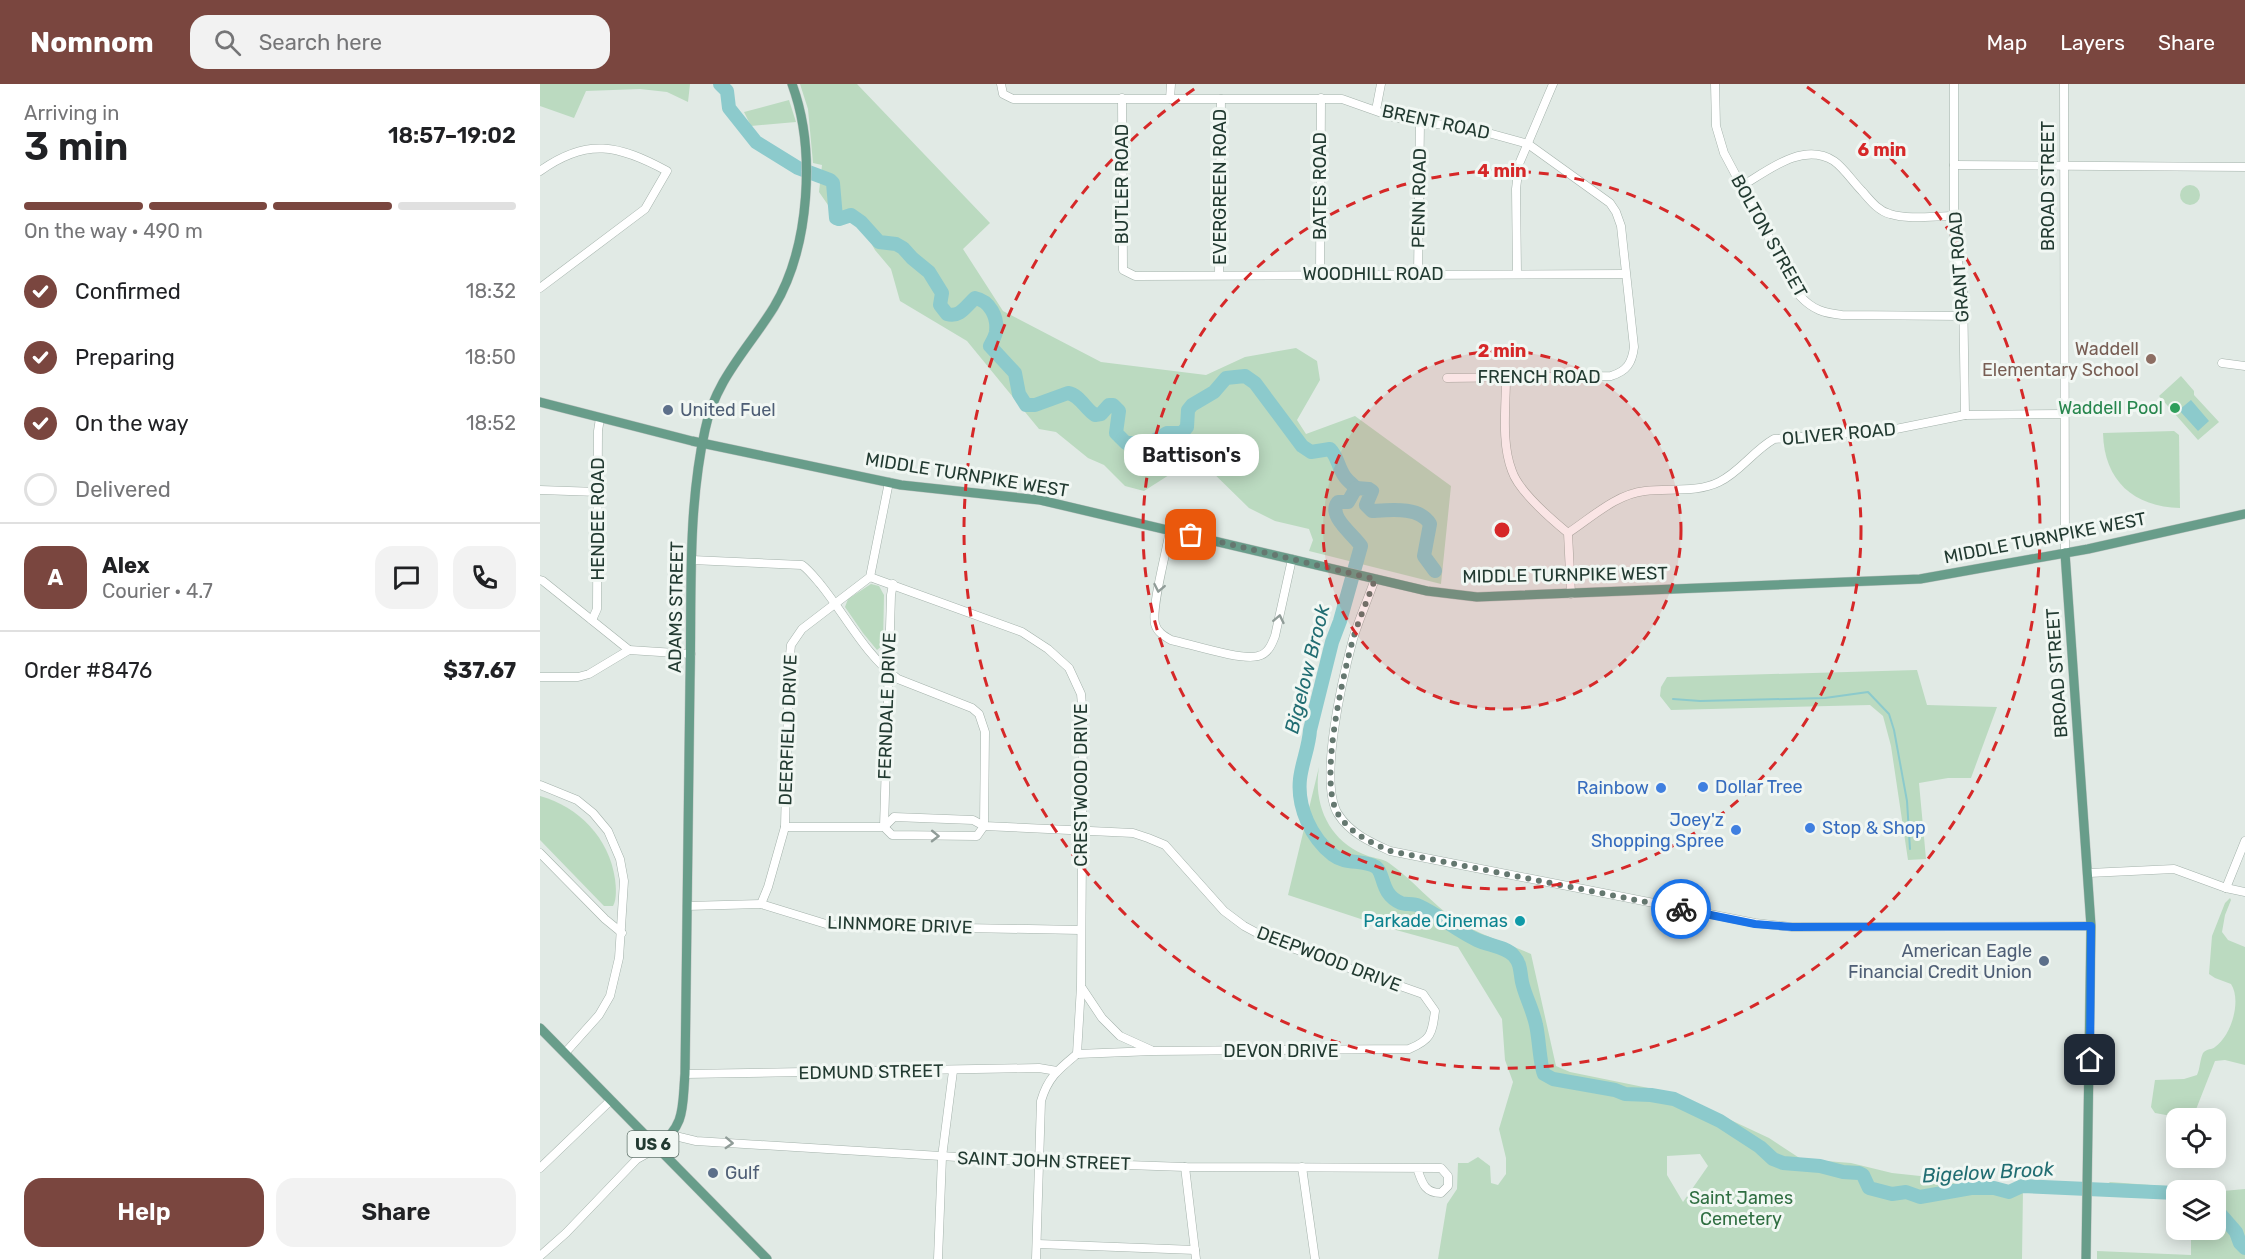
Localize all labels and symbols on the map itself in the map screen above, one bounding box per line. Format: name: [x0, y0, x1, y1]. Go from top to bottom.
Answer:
street label: BRENT ROAD: [1380, 100, 1492, 144]
street label: EVERGREEN ROAD: [1209, 109, 1231, 265]
street label: BROAD STREET: [2037, 121, 2059, 251]
street label: BUTLER ROAD: [1111, 124, 1133, 244]
street label: BATES ROAD: [1309, 132, 1331, 240]
text: 6 min: [1858, 139, 1906, 161]
street label: PENN ROAD: [1407, 148, 1431, 248]
text: 4 min: [1477, 160, 1527, 182]
street label: BOLTON STREET: [1726, 171, 1812, 301]
street label: GRANT ROAD: [1944, 211, 1974, 323]
street label: WOODHILL ROAD: [1302, 263, 1444, 285]
place label: Waddell Elementary School: [1982, 338, 2139, 381]
text: 2 min: [1478, 340, 1526, 362]
marker: Waddell Elementary School: [2144, 352, 2158, 366]
street label: FRENCH ROAD: [1477, 366, 1601, 388]
place label: Waddell Pool: [2058, 397, 2163, 419]
place label: United Fuel: [680, 399, 776, 421]
marker: Waddell Pool: [2168, 401, 2182, 415]
marker: United Fuel: [661, 403, 675, 417]
street label: OLIVER ROAD: [1781, 418, 1897, 450]
callout: Battison's: [1124, 433, 1258, 475]
street label: MIDDLE TURNPIKE WEST: [864, 448, 1070, 502]
street label: HENDEE ROAD: [587, 457, 609, 581]
street label: MIDDLE TURNPIKE WEST: [1942, 508, 2148, 568]
pin: [1165, 509, 1216, 560]
centre of rings: [1492, 520, 1512, 540]
street label: ADAMS STREET: [664, 541, 688, 673]
street label: MIDDLE TURNPIKE WEST: [1462, 562, 1668, 588]
one-way arrow: [1153, 582, 1166, 592]
water label: Bigelow Brook: [1279, 601, 1335, 736]
street label: BROAD STREET: [2041, 607, 2073, 739]
one-way arrow: [1272, 614, 1285, 624]
street label: FERNDALE DRIVE: [873, 632, 901, 780]
street label: DEERFIELD DRIVE: [774, 654, 802, 806]
street label: CRESTWOOD DRIVE: [1070, 703, 1092, 867]
place label: Dollar Tree: [1715, 776, 1803, 798]
place label: Rainbow: [1577, 777, 1649, 799]
marker: Dollar Tree: [1696, 780, 1710, 794]
marker: Rainbow: [1654, 781, 1668, 795]
place label: Joey'z Shopping Spree: [1591, 809, 1724, 852]
place label: Stop & Shop: [1822, 817, 1926, 839]
marker: Stop & Shop: [1803, 821, 1817, 835]
marker: Joey'z Shopping Spree: [1729, 823, 1743, 837]
one-way arrow: [930, 829, 939, 842]
courier: [1651, 879, 1711, 939]
place label: Parkade Cinemas: [1363, 910, 1508, 932]
street label: LINNMORE DRIVE: [827, 911, 973, 939]
marker: Parkade Cinemas: [1513, 914, 1527, 928]
street label: DEEPWOOD DRIVE: [1254, 921, 1404, 997]
place label: American Eagle Financial Credit Union: [1848, 940, 2032, 983]
marker: American Eagle Financial Credit Union: [2037, 954, 2051, 968]
pin: [2064, 1034, 2115, 1085]
street label: DEVON DRIVE: [1223, 1040, 1339, 1062]
street label: EDMUND STREET: [798, 1060, 944, 1084]
road number: US 6: [628, 1131, 678, 1157]
one-way arrow: [725, 1136, 734, 1149]
street label: SAINT JOHN STREET: [957, 1147, 1131, 1175]
water label: Bigelow Brook: [1921, 1157, 2055, 1187]
place label: Gulf: [725, 1162, 759, 1184]
marker: Gulf: [706, 1166, 720, 1180]
park label: Saint James Cemetery: [1689, 1187, 1793, 1230]

